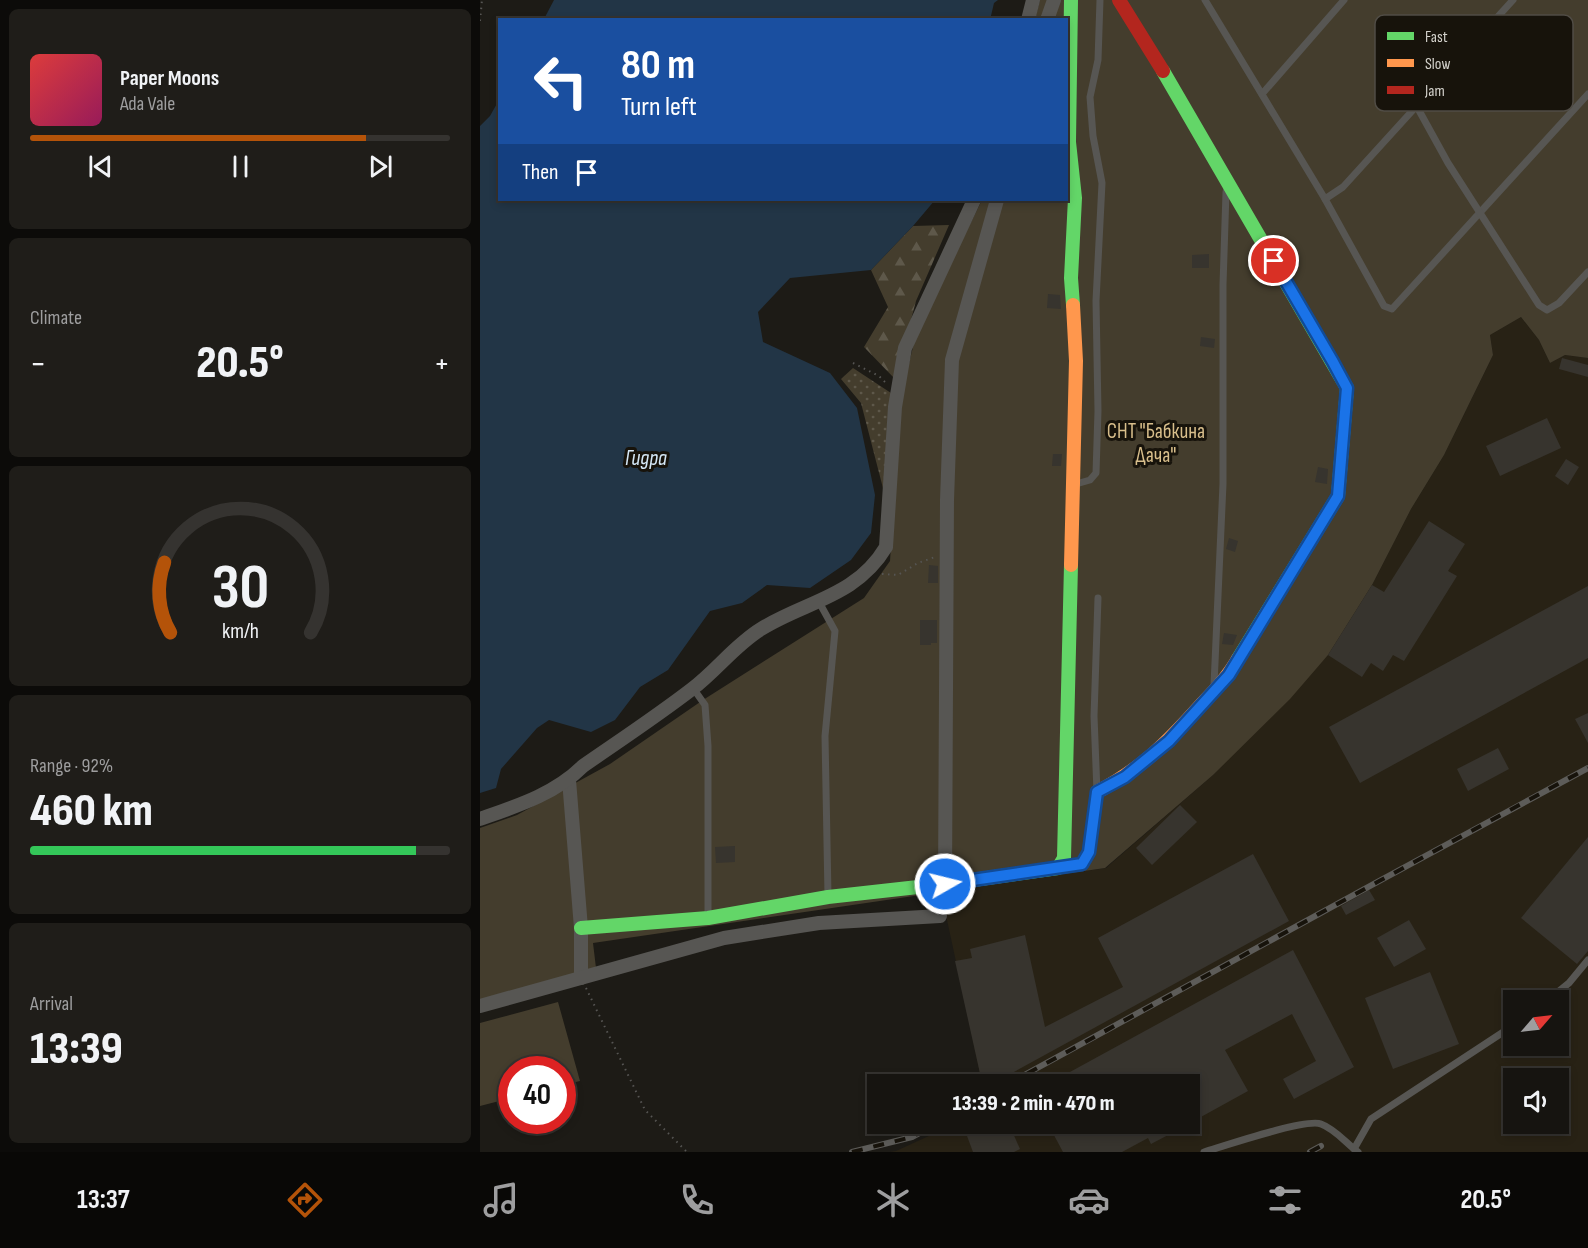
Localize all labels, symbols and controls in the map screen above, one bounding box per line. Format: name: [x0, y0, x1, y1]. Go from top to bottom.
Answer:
legend: [1375, 15, 1573, 111]
text: Fast: [1425, 28, 1448, 47]
text: 80 m: [621, 40, 695, 91]
icon: left: [522, 42, 600, 120]
text: Slow: [1425, 55, 1450, 74]
text: Paper Moons: [120, 65, 219, 92]
text: Jam: [1424, 82, 1445, 101]
text: Turn left: [621, 91, 697, 123]
text: Ada Vale: [120, 92, 175, 116]
icon: previous: [84, 150, 117, 183]
icon: pause: [224, 150, 257, 183]
icon: next: [364, 150, 397, 183]
icon: arrive: [570, 156, 603, 189]
text: Then: [522, 159, 558, 186]
pin: [1248, 235, 1299, 286]
icon: arrive: [1257, 244, 1290, 277]
text: Climate: [30, 306, 82, 330]
text: 20.5°: [196, 336, 284, 391]
text: −: [30, 344, 46, 384]
text: +: [434, 344, 450, 384]
park label: СНТ "Бабкина Дача": [1107, 419, 1205, 468]
water label: Гидра: [625, 445, 667, 472]
text: 30: [211, 551, 269, 626]
text: km/h: [221, 619, 259, 644]
text: Range · 92%: [30, 754, 113, 778]
text: 460 km: [30, 784, 153, 839]
position arrow: [913, 852, 977, 916]
north arrow: [1503, 990, 1569, 1056]
map controls: [1503, 990, 1569, 1134]
text: Arrival: [30, 992, 73, 1016]
text: 13:39: [30, 1022, 123, 1077]
speed limit sign: 40: [498, 1056, 576, 1134]
button: sound: [1503, 1068, 1569, 1134]
text: 13:39 · 2 min · 470 m: [953, 1090, 1115, 1117]
icon: directions: [284, 1179, 326, 1221]
icon: music: [480, 1179, 522, 1221]
icon: phone: [676, 1179, 718, 1221]
icon: climate: [872, 1179, 914, 1221]
icon: car: [1068, 1179, 1110, 1221]
icon: filters: [1264, 1179, 1306, 1221]
text: 13:37: [77, 1184, 130, 1216]
text: 20.5°: [1460, 1184, 1511, 1216]

